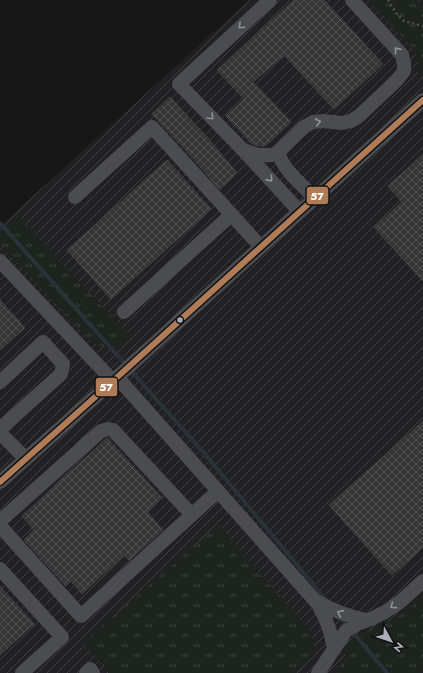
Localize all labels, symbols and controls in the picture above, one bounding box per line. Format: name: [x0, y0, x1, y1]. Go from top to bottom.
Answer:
one-way arrow: [238, 22, 246, 29]
one-way arrow: [395, 48, 402, 55]
one-way arrow: [206, 112, 214, 120]
one-way arrow: [314, 119, 321, 127]
one-way arrow: [265, 174, 272, 182]
line badge: 57: [306, 186, 329, 205]
text: 57: [310, 188, 324, 204]
unlabelled marker: [175, 315, 185, 325]
line badge: 57: [95, 377, 118, 397]
text: 57: [99, 379, 113, 395]
one-way arrow: [391, 601, 398, 608]
one-way arrow: [337, 610, 344, 618]
north arrow: [371, 621, 411, 661]
text: N: [390, 639, 408, 656]

